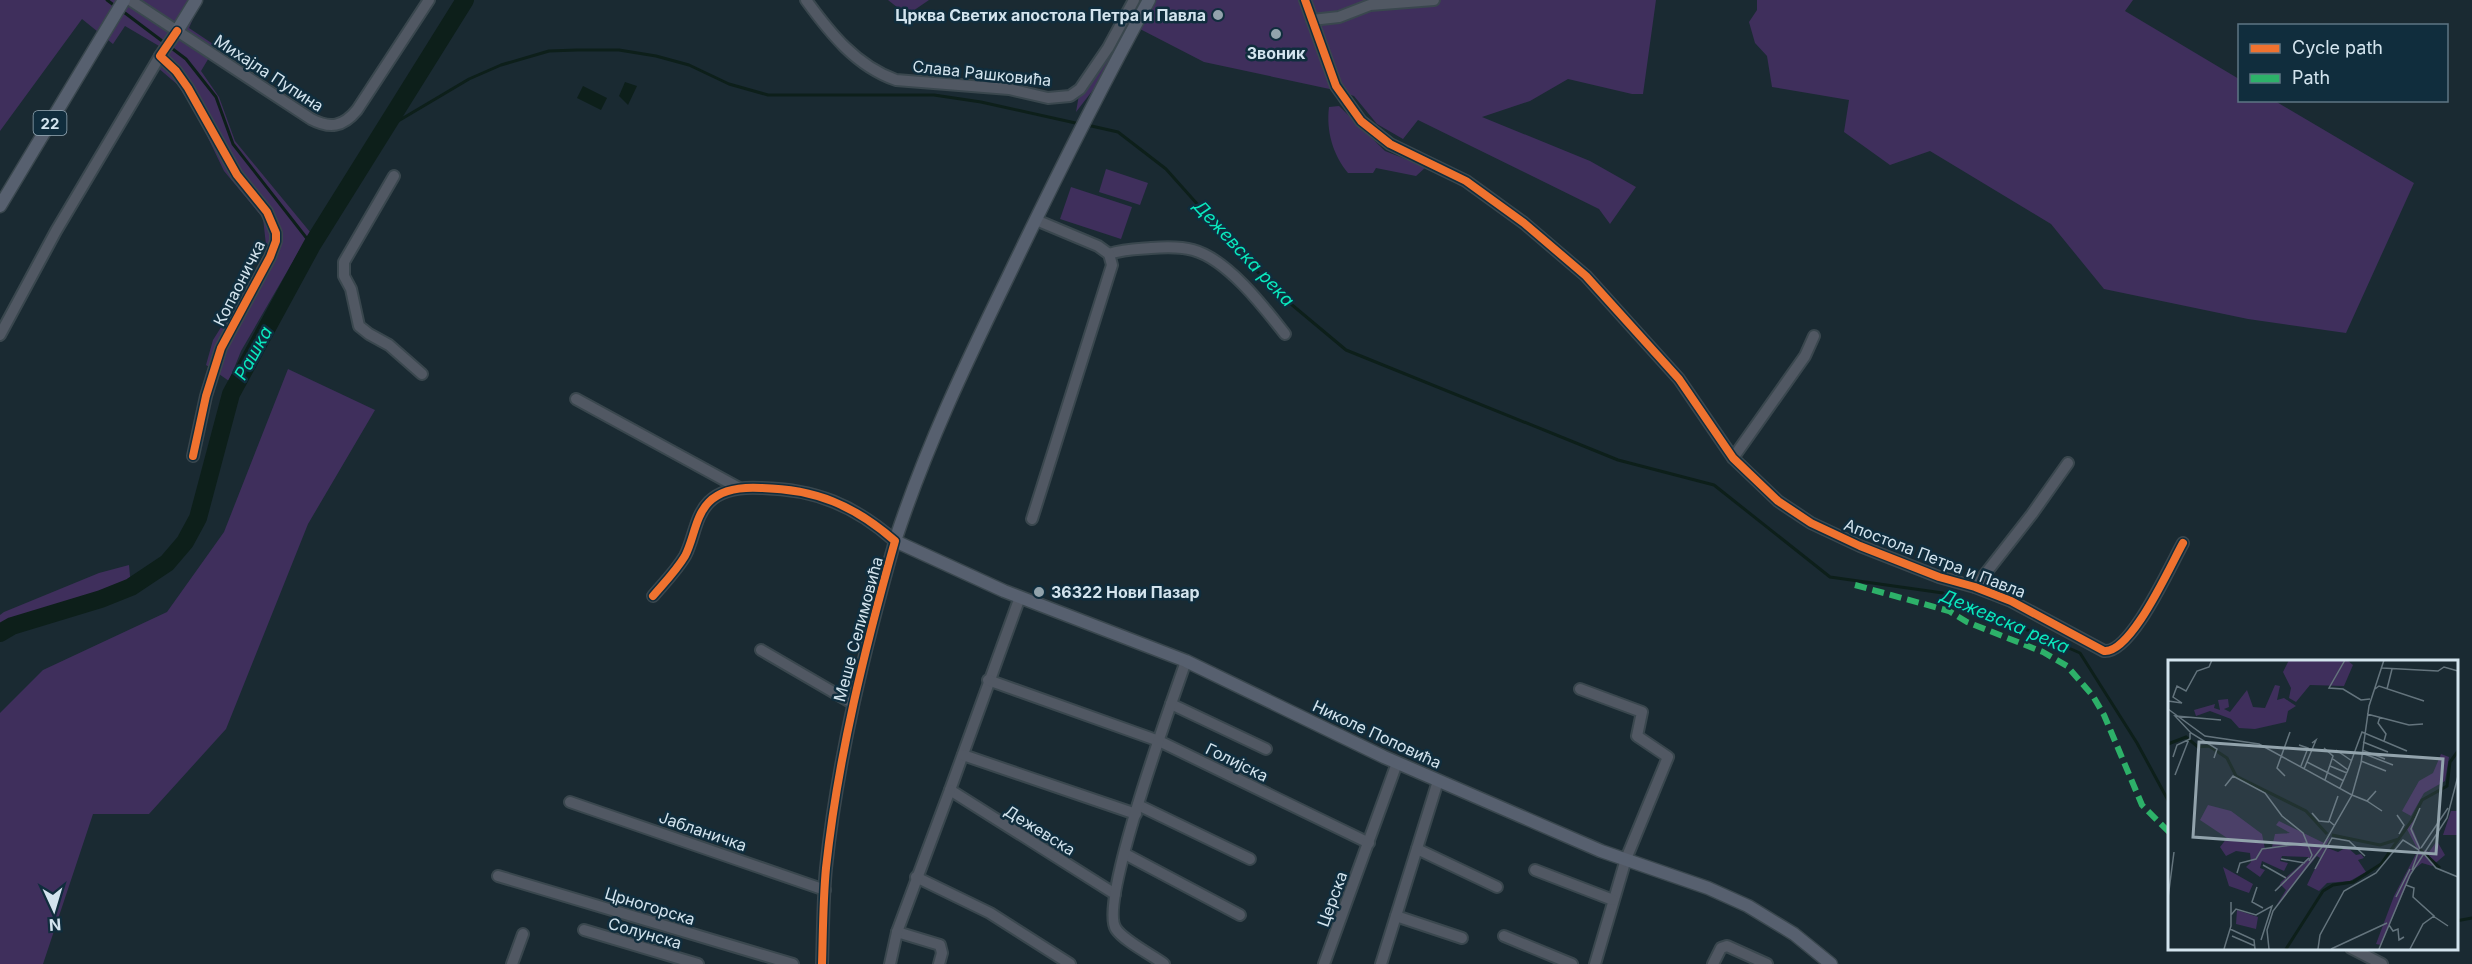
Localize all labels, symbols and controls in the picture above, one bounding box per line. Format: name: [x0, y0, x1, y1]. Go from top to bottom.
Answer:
place label: Црква Светих апостола Петра и Павла: [895, 5, 1206, 25]
marker: Црква Светих апостола Петра и Павла: [1211, 8, 1225, 22]
legend: [2238, 24, 2448, 102]
marker: Звоник: [1269, 27, 1283, 41]
street label: Михајла Пупина: [211, 30, 327, 116]
text: Cycle path: [2292, 37, 2383, 58]
place label: Звоник: [1247, 43, 1306, 63]
street label: Слава Рашковића: [912, 56, 1052, 90]
text: Path: [2292, 67, 2330, 88]
road number: 22: [34, 111, 66, 135]
water label: Дежевска река: [1189, 195, 1299, 311]
street label: Копаоничка: [209, 237, 269, 329]
water label: Рашка: [230, 322, 276, 384]
street label: Апостола Петра и Павла: [1841, 514, 2029, 602]
street label: Меше Селимовића: [829, 554, 887, 704]
place label: 36322 Нови Пазар: [1051, 582, 1200, 602]
water label: Дежевска река: [1937, 584, 2073, 658]
marker: 36322 Нови Пазар: [1032, 585, 1046, 599]
inset map: [2168, 660, 2457, 949]
street label: Николе Поповића: [1309, 695, 1445, 773]
street label: Голијска: [1203, 738, 1271, 786]
street label: Дежевска: [1001, 800, 1079, 860]
street label: Јабланичка: [656, 807, 750, 855]
street label: Церска: [1313, 869, 1351, 929]
north arrow: [24, 880, 84, 940]
street label: Црногорска: [602, 883, 698, 929]
street label: Солунска: [606, 913, 684, 953]
text: N: [48, 915, 62, 935]

